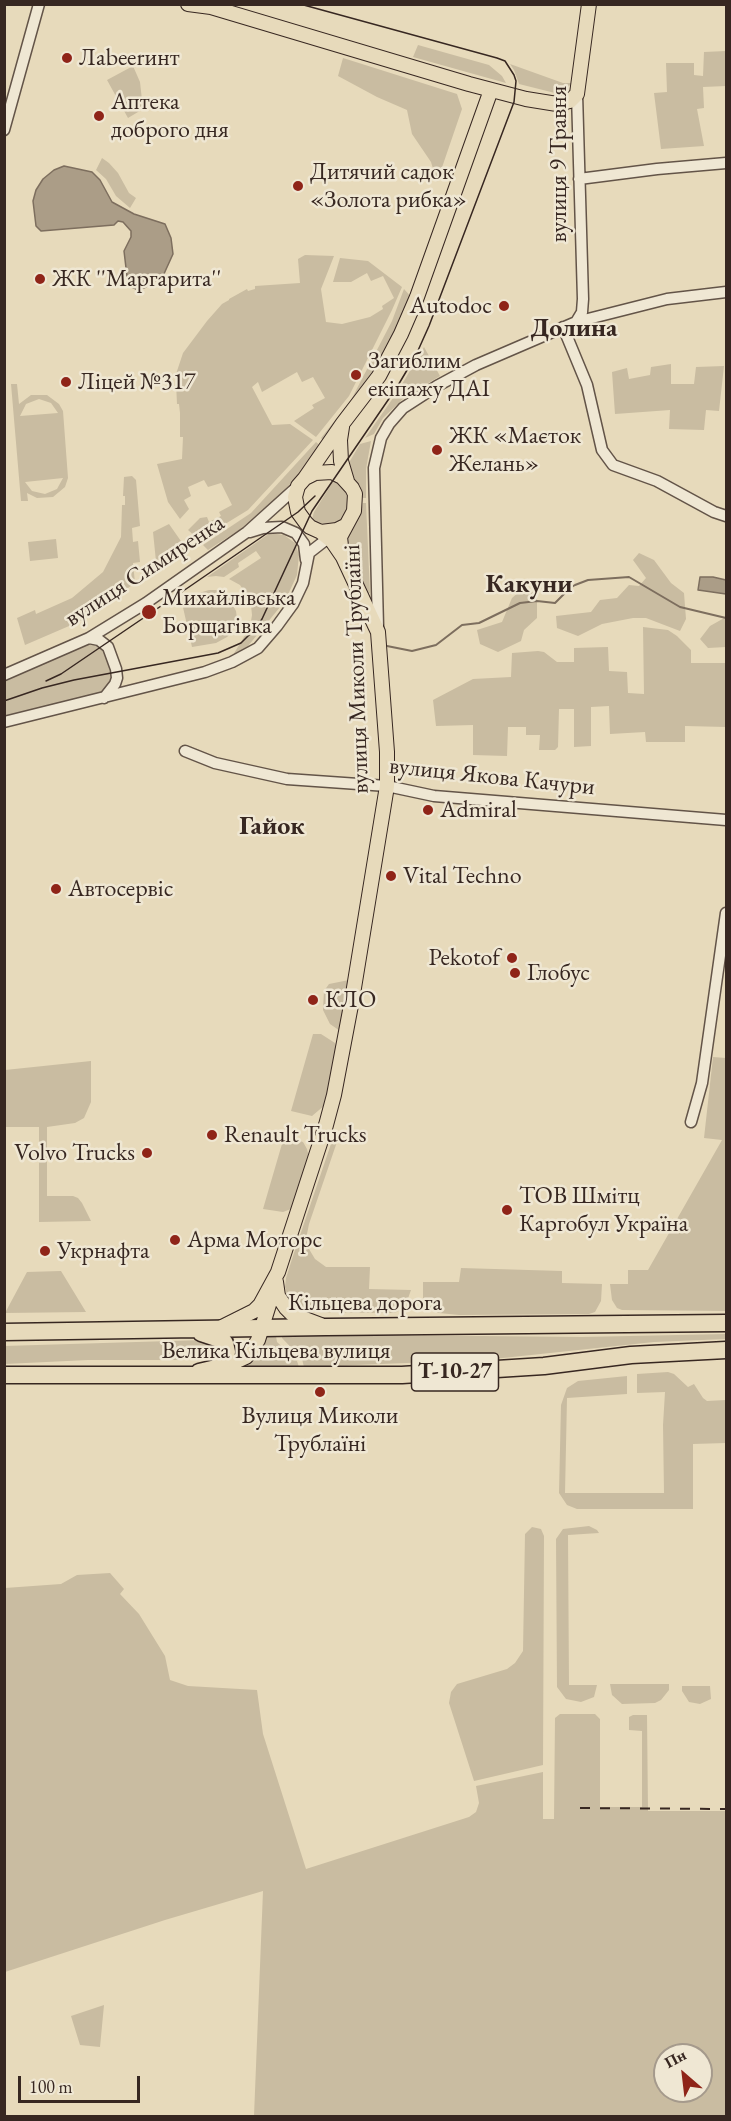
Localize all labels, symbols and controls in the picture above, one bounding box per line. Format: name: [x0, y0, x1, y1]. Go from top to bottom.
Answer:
place label: Лаbeerинт: [79, 44, 180, 72]
marker: Лаbeerинт: [60, 51, 74, 65]
street label: вулиця 9 Травня: [545, 86, 573, 242]
place label: Аптека доброго дня: [111, 88, 229, 144]
marker: Аптека доброго дня: [92, 109, 106, 123]
place label: Дитячий садок «Золота рибка»: [310, 158, 467, 214]
marker: Дитячий садок «Золота рибка»: [291, 179, 305, 193]
place label: ЖК ''Маргарита'': [52, 265, 221, 293]
marker: ЖК ''Маргарита'': [33, 272, 47, 286]
place label: Autodoc: [410, 292, 492, 320]
marker: Autodoc: [497, 299, 511, 313]
district label: Долина: [530, 313, 618, 345]
place label: Загиблим екіпажу ДАІ: [368, 347, 490, 403]
place label: Ліцей №317: [78, 368, 195, 396]
marker: Загиблим екіпажу ДАІ: [349, 368, 363, 382]
marker: Ліцей №317: [59, 375, 73, 389]
place label: ЖК «Маєток Желань»: [449, 422, 581, 478]
marker: ЖК «Маєток Желань»: [430, 443, 444, 457]
street label: вулиця Симиренка: [60, 509, 230, 633]
street label: вулиця Миколи Трублаїні: [338, 544, 376, 794]
district label: Какуни: [486, 569, 572, 601]
place label: Михайлівська Борщагівка: [162, 584, 296, 640]
marker: Михайлівська Борщагівка: [140, 603, 158, 621]
street label: вулиця Якова Качури: [388, 752, 596, 802]
place label: Admiral: [440, 796, 517, 824]
marker: Admiral: [421, 803, 435, 817]
district label: Гайок: [239, 811, 305, 843]
place label: Vital Techno: [403, 862, 522, 890]
marker: Vital Techno: [384, 869, 398, 883]
place label: Автосервіс: [68, 875, 173, 903]
marker: Автосервіс: [49, 882, 63, 896]
place label: Pekotof: [428, 944, 500, 972]
marker: Pekotof: [505, 951, 519, 965]
place label: Глобус: [527, 959, 590, 987]
marker: Глобус: [508, 966, 522, 980]
place label: КЛО: [325, 986, 376, 1014]
marker: КЛО: [306, 993, 320, 1007]
place label: Renault Trucks: [224, 1121, 367, 1149]
marker: Renault Trucks: [205, 1128, 219, 1142]
place label: Volvo Trucks: [14, 1139, 135, 1167]
marker: Volvo Trucks: [140, 1146, 154, 1160]
place label: ТОВ Шмітц Каргобул Україна: [519, 1182, 688, 1238]
marker: ТОВ Шмітц Каргобул Україна: [500, 1203, 514, 1217]
place label: Арма Моторс: [187, 1226, 322, 1254]
marker: Арма Моторс: [168, 1233, 182, 1247]
place label: Укрнафта: [57, 1237, 150, 1265]
marker: Укрнафта: [38, 1244, 52, 1258]
street label: Кільцева дорога: [288, 1289, 442, 1317]
street label: Велика Кільцева вулиця: [161, 1337, 391, 1365]
road number: Т-10-27: [412, 1353, 498, 1391]
marker: Вулиця Миколи Трублаїні: [313, 1385, 327, 1399]
place label: Вулиця Миколи Трублаїні: [242, 1402, 398, 1458]
north arrow: [653, 2043, 713, 2103]
text: Пн: [661, 2044, 690, 2073]
scale bar: [21, 2064, 142, 2102]
text: 100 m: [29, 2075, 73, 2098]

